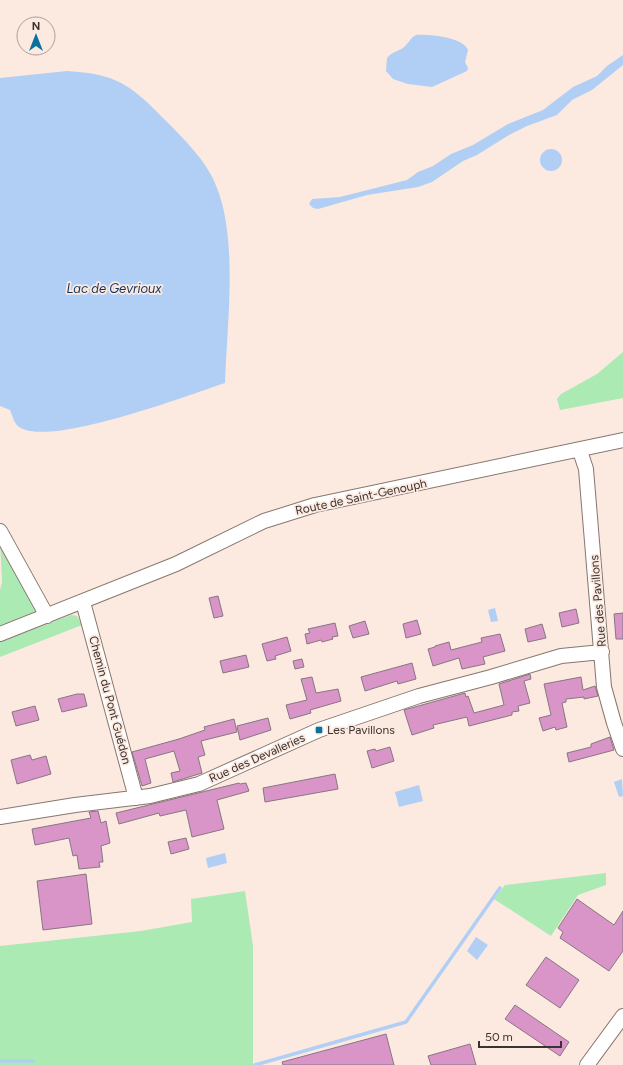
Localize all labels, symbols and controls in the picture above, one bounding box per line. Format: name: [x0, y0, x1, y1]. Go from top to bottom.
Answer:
north arrow: [16, 16, 56, 56]
text: N: [32, 20, 40, 33]
water label: Lac de Gevrioux: [67, 281, 162, 296]
street label: Route de Saint-Genouph: [294, 476, 428, 518]
street label: Rue des Pavillons: [587, 554, 609, 648]
street label: Chemin du Pont Guédon: [86, 634, 134, 766]
place label: Les Pavillons: [327, 723, 395, 737]
marker: Les Pavillons: [314, 725, 324, 735]
street label: Rue des Devalleries: [207, 730, 308, 785]
scale bar: [479, 1023, 561, 1049]
text: 50 m: [485, 1030, 513, 1044]

